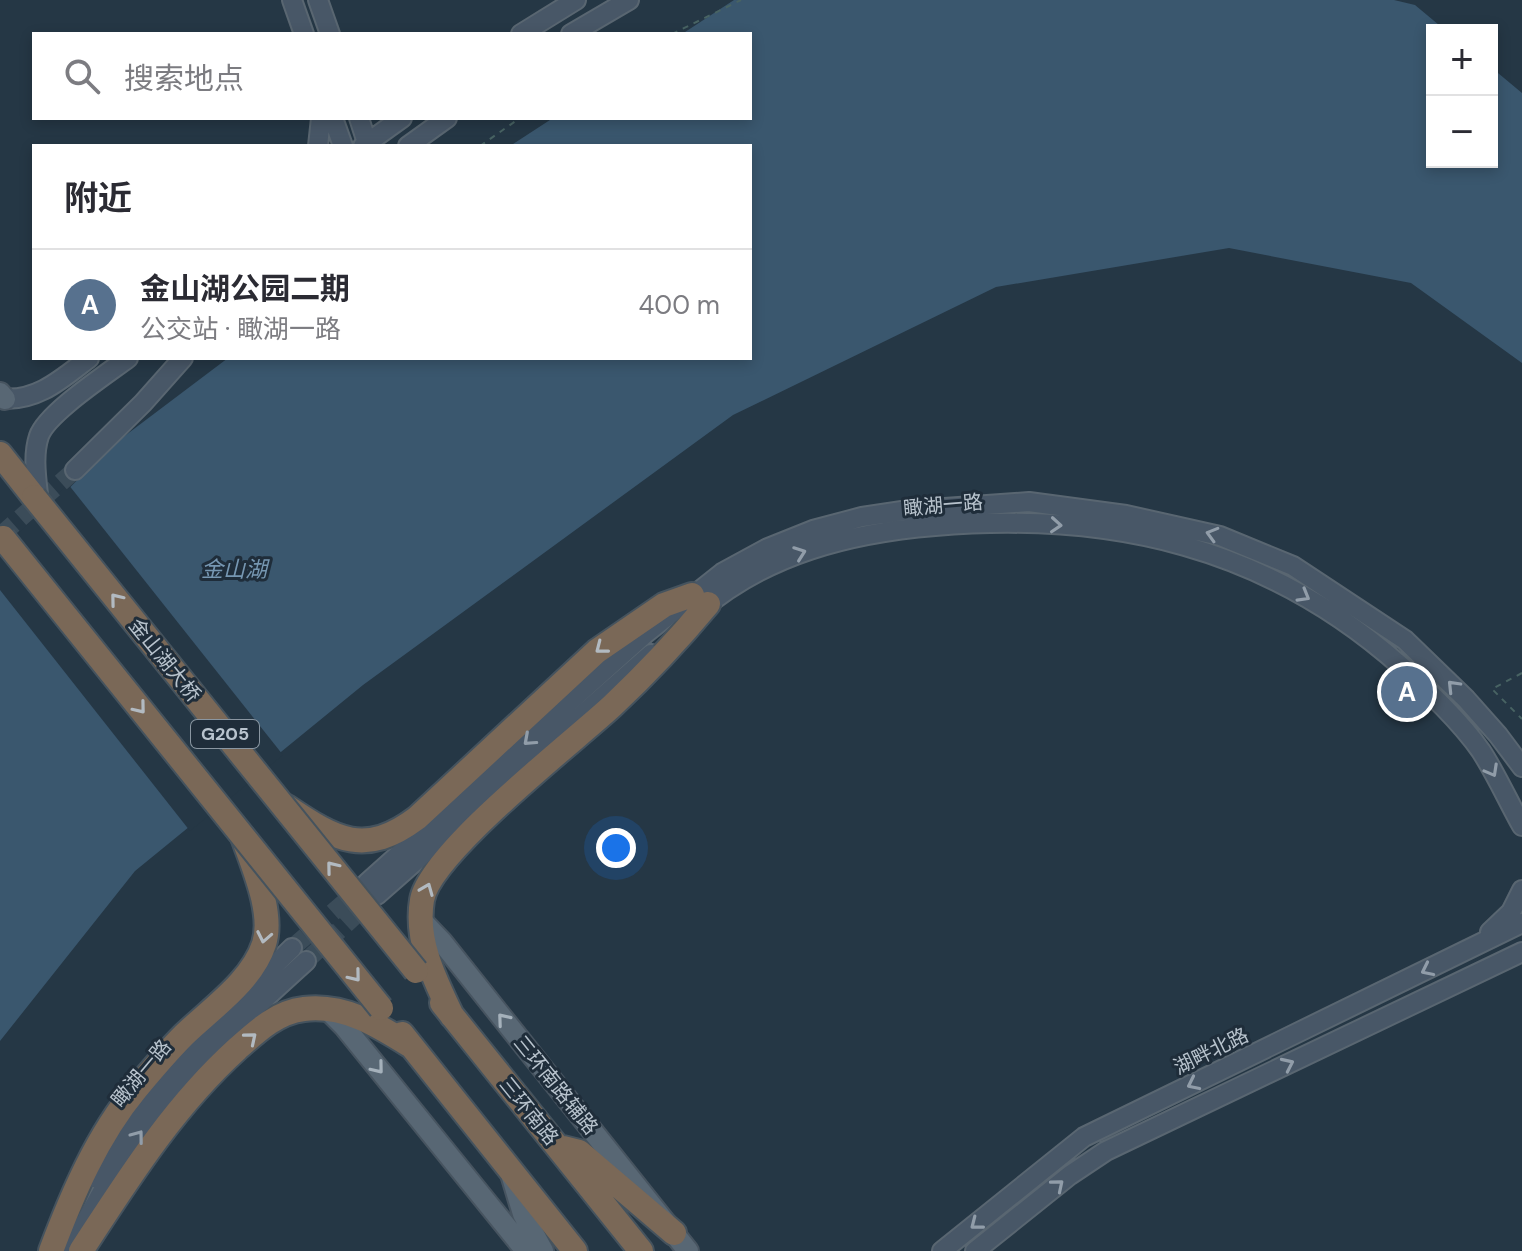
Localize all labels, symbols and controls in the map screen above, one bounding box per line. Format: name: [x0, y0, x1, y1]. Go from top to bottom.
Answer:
map controls: [1426, 24, 1498, 168]
button: +: [1426, 24, 1498, 96]
search box: [32, 32, 752, 120]
icon: search: [60, 54, 104, 98]
text: 搜索地点: [124, 59, 244, 98]
button: −: [1426, 96, 1498, 168]
text: 附近: [64, 176, 132, 221]
text: 金山湖公园二期: [140, 269, 350, 308]
text: A: [81, 288, 99, 322]
text: 400 m: [639, 288, 720, 322]
text: 公交站 · 瞰湖一路: [140, 312, 341, 346]
street label: 瞰湖一路: [902, 489, 984, 521]
one-way arrow: [1050, 516, 1063, 533]
one-way arrow: [1206, 527, 1220, 543]
one-way arrow: [792, 546, 806, 563]
water label: 金山湖: [201, 555, 270, 584]
one-way arrow: [1295, 586, 1310, 602]
one-way arrow: [111, 594, 126, 609]
street label: 金山湖大桥: [123, 613, 207, 707]
one-way arrow: [595, 639, 610, 653]
pin: A: [1381, 662, 1433, 722]
one-way arrow: [1448, 681, 1462, 695]
one-way arrow: [130, 699, 144, 714]
road number: G205: [191, 720, 259, 748]
one-way arrow: [524, 730, 539, 744]
one-way arrow: [1482, 763, 1497, 777]
your location: [596, 828, 636, 868]
one-way arrow: [327, 862, 342, 876]
one-way arrow: [417, 883, 434, 897]
one-way arrow: [256, 931, 273, 944]
one-way arrow: [1420, 960, 1435, 975]
one-way arrow: [345, 967, 360, 981]
one-way arrow: [498, 1014, 512, 1029]
street label: 湖畔北路: [1169, 1022, 1253, 1080]
street label: 三环南路辅路: [509, 1031, 603, 1139]
one-way arrow: [241, 1033, 256, 1047]
street label: 瞰湖一路: [105, 1034, 177, 1112]
one-way arrow: [1279, 1058, 1294, 1074]
one-way arrow: [368, 1059, 383, 1073]
street label: 三环南路: [495, 1072, 563, 1150]
one-way arrow: [1187, 1074, 1202, 1090]
one-way arrow: [128, 1130, 142, 1145]
one-way arrow: [1049, 1180, 1063, 1195]
one-way arrow: [971, 1214, 985, 1229]

